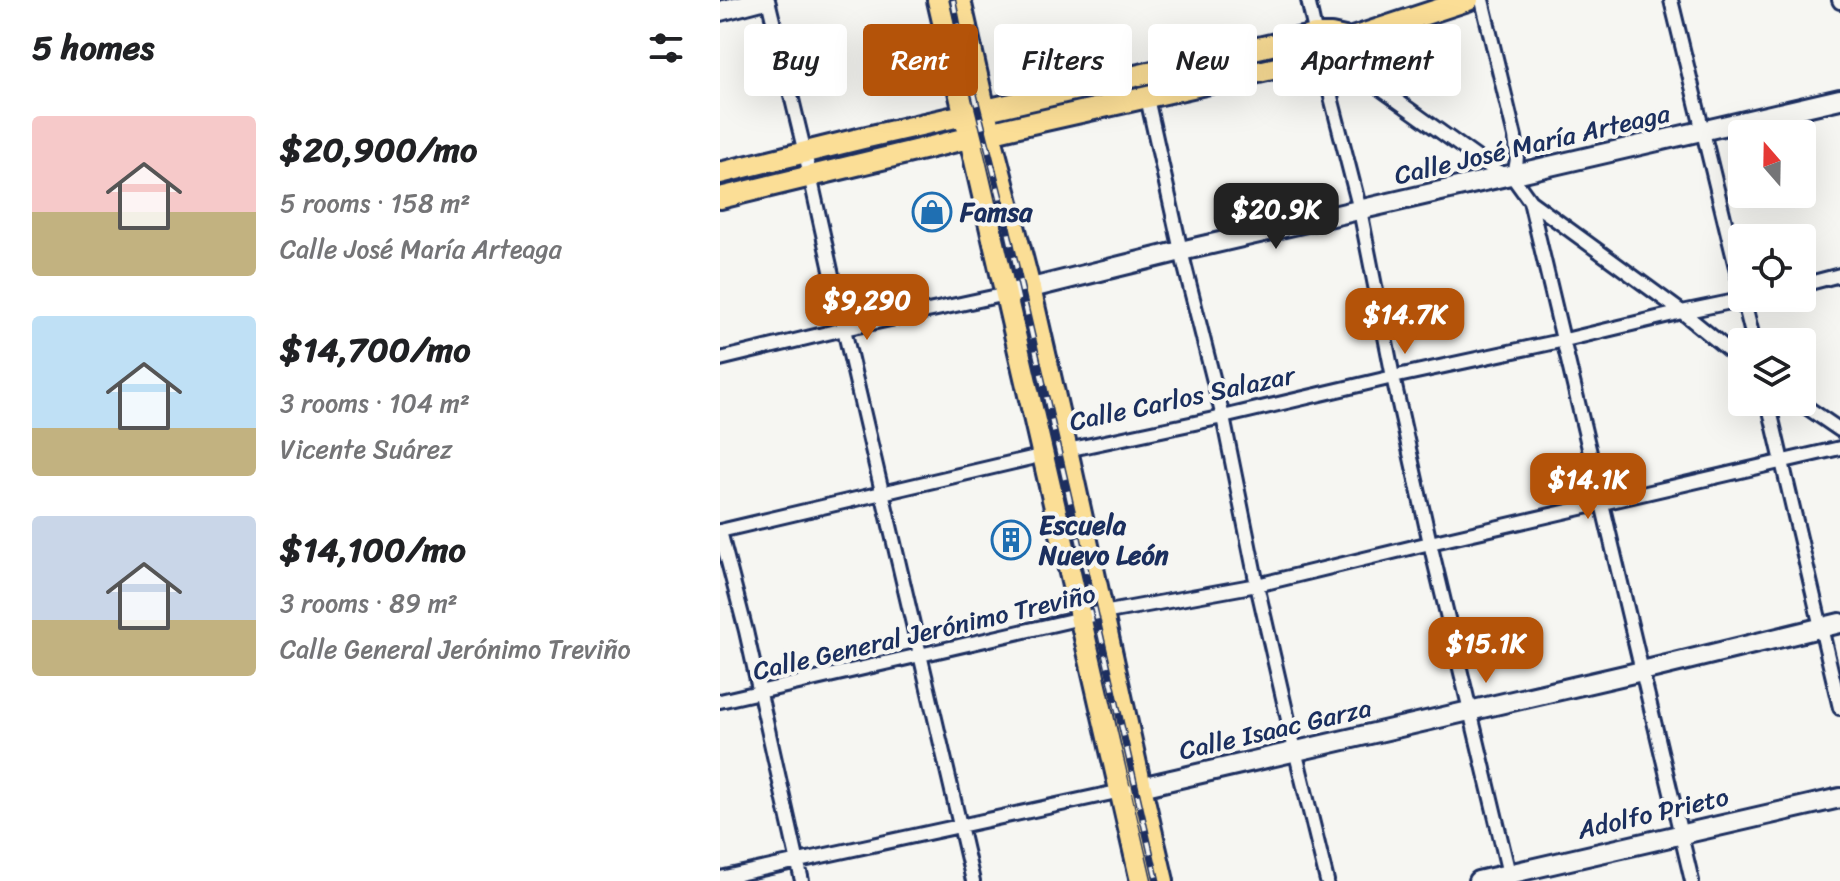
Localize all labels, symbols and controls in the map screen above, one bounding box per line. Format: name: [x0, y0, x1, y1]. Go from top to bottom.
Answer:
text: 5 homes: [32, 18, 154, 78]
chip: Buy: [744, 24, 847, 96]
chip: Rent: [863, 24, 978, 96]
chip: Filters: [994, 24, 1132, 96]
chip: New: [1148, 24, 1257, 96]
chip: Apartment: [1273, 24, 1461, 96]
icon: filters: [644, 26, 688, 70]
street label: Calle José María Arteaga: [1390, 90, 1675, 198]
text: $20,900/mo: [280, 120, 477, 180]
north arrow: [1728, 120, 1816, 208]
map controls: [1728, 120, 1816, 416]
icon: home: [96, 148, 192, 244]
text: 5 rooms · 158 m²: [280, 180, 471, 226]
pin: $20.9K: [1211, 183, 1341, 251]
text: $20.9K: [1232, 186, 1320, 232]
place label: Famsa: [959, 189, 1033, 235]
shop icon: Famsa: [911, 191, 953, 233]
button: locate: [1728, 224, 1816, 312]
text: Calle José María Arteaga: [280, 226, 562, 272]
pin: $9,290: [802, 274, 932, 342]
text: $9,290: [823, 277, 911, 323]
pin: $14.7K: [1340, 288, 1470, 356]
text: $14.7K: [1363, 291, 1447, 337]
text: $14,700/mo: [280, 320, 471, 380]
button: layers: [1728, 328, 1816, 416]
icon: home: [96, 348, 192, 444]
street label: Calle Carlos Salazar: [1065, 351, 1300, 444]
text: 3 rooms · 104 m²: [280, 380, 470, 426]
text: Vicente Suárez: [280, 426, 452, 472]
pin: $14.1K: [1523, 453, 1653, 521]
text: $14.1K: [1548, 456, 1628, 502]
place label: Escuela Nuevo León: [1038, 502, 1169, 578]
building icon: Escuela Nuevo León: [990, 519, 1032, 561]
text: $14,100/mo: [280, 520, 466, 580]
icon: home: [96, 548, 192, 644]
street label: Calle General Jerónimo Treviño: [748, 570, 1100, 694]
text: 3 rooms · 89 m²: [280, 580, 458, 626]
pin: $15.1K: [1421, 617, 1551, 685]
text: $15.1K: [1446, 620, 1526, 666]
text: Calle General Jerónimo Treviño: [280, 626, 631, 672]
street label: Calle Isaac Garza: [1174, 685, 1376, 773]
street label: Adolfo Prieto: [1572, 773, 1733, 853]

